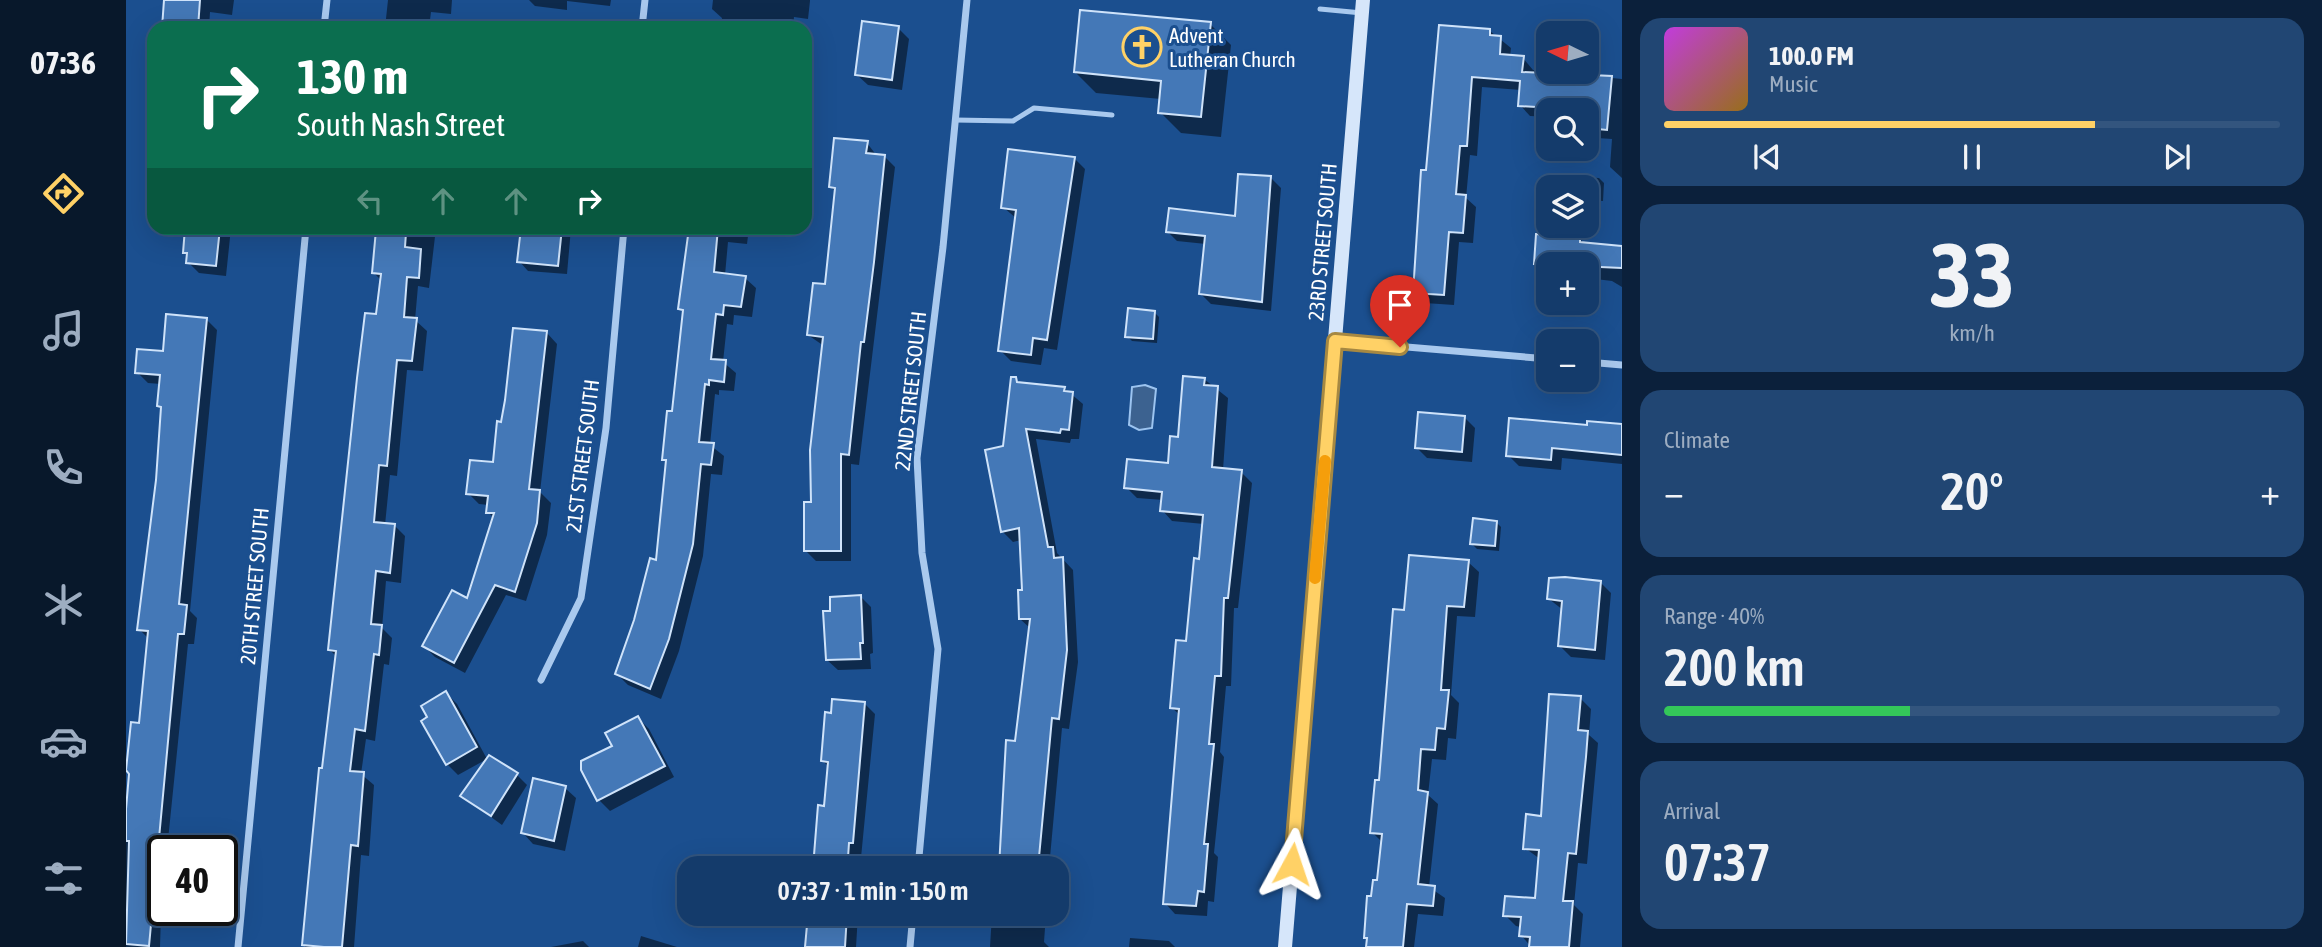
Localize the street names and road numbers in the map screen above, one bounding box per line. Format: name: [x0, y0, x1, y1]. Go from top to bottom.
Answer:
street label: 23RD STREET SOUTH: [1303, 162, 1341, 322]
street label: 22ND STREET SOUTH: [890, 310, 930, 472]
street label: 21ST STREET SOUTH: [561, 378, 603, 534]
street label: 20TH STREET SOUTH: [235, 507, 273, 665]

